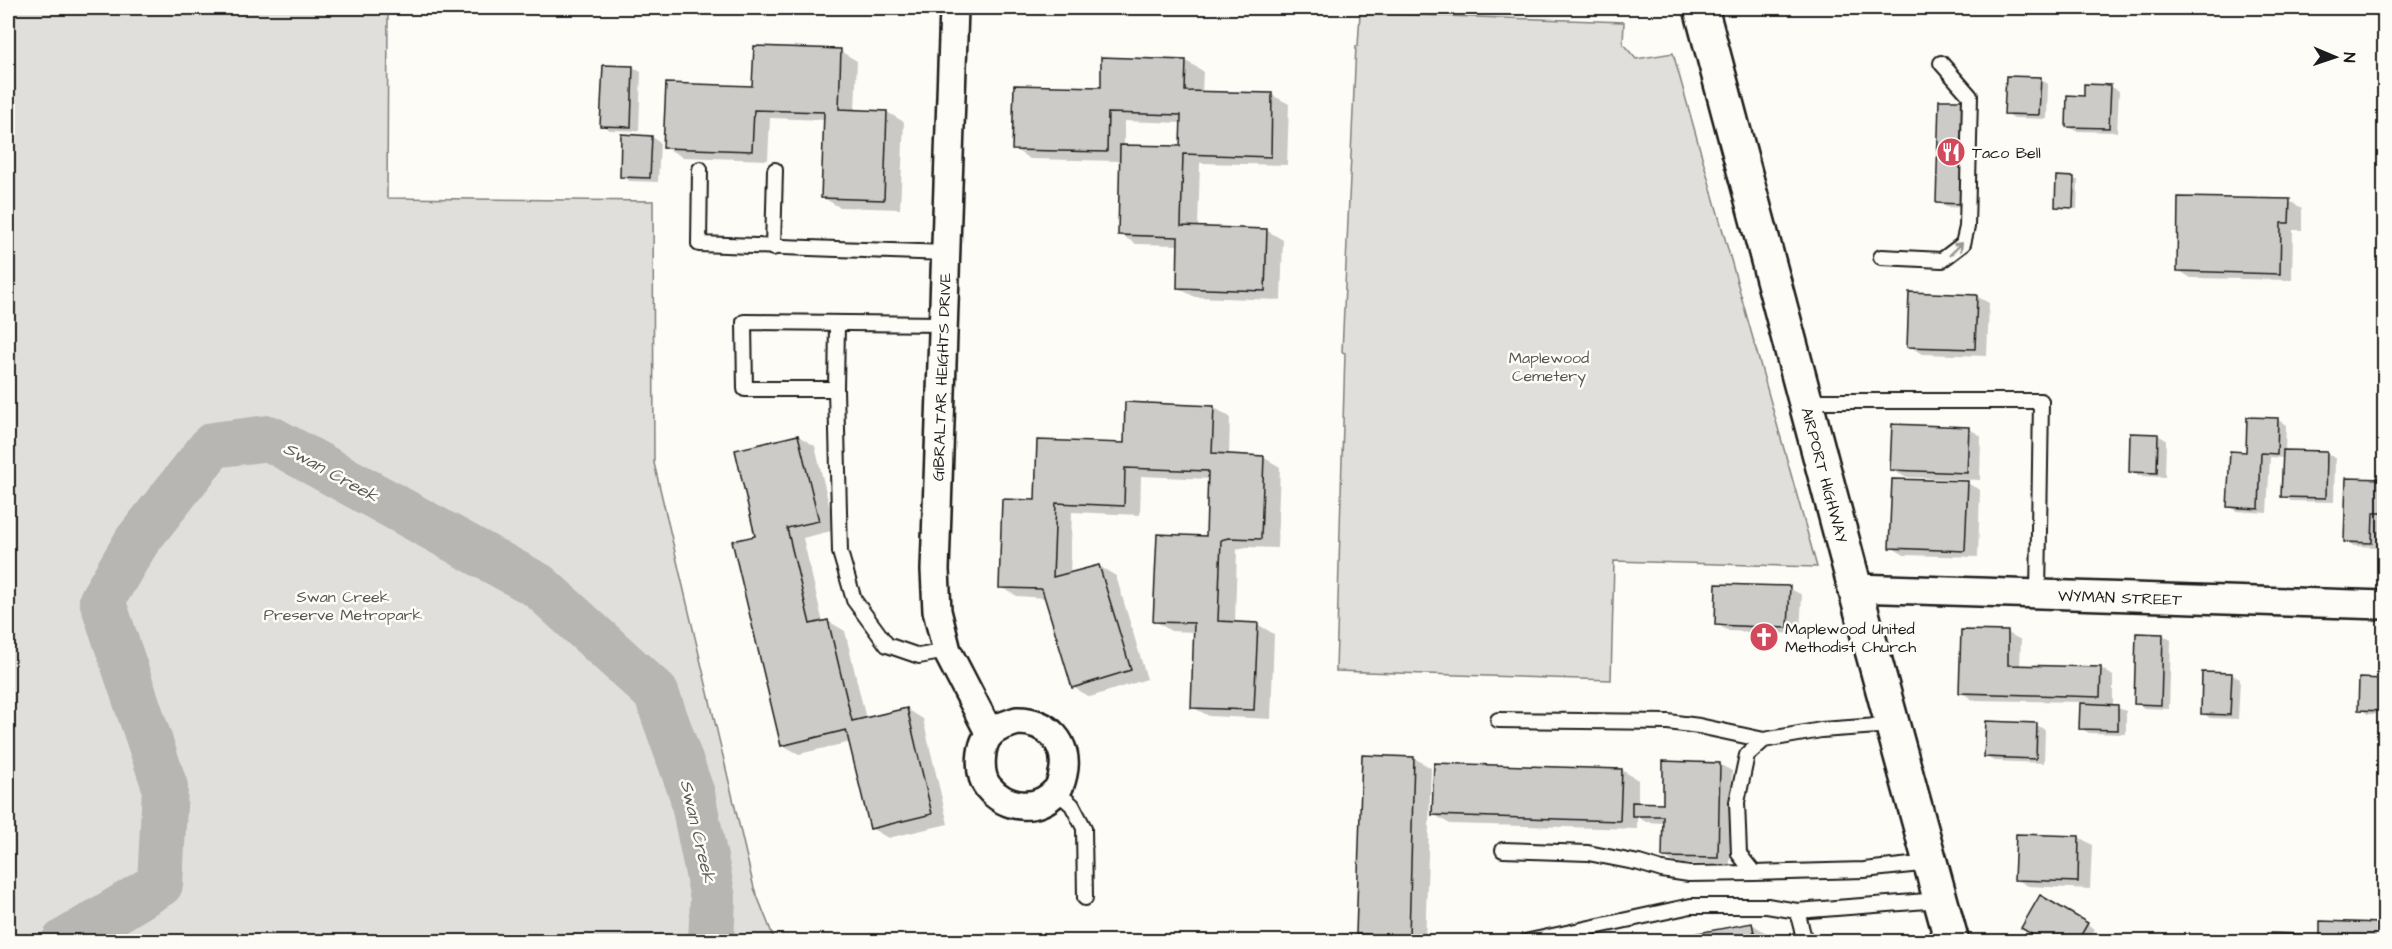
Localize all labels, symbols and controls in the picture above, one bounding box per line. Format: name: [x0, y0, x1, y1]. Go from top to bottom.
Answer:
north arrow: [2305, 27, 2365, 87]
text: N: [2338, 52, 2360, 63]
restaurant icon: Taco Bell: [1935, 136, 1967, 168]
place label: Taco Bell: [1972, 142, 2041, 164]
one-way arrow: [1949, 241, 1964, 256]
street label: GIBRALTAR HEIGHTS DRIVE: [927, 272, 957, 482]
park label: Maplewood Cemetery: [1509, 347, 1589, 388]
street label: AIRPORT HIGHWAY: [1795, 405, 1853, 546]
water label: Swan Creek: [279, 436, 383, 509]
street label: WYMAN STREET: [2058, 585, 2182, 611]
park label: Swan Creek Preserve Metropark: [264, 586, 422, 626]
place label: Maplewood United Methodist Church: [1785, 618, 1916, 658]
church icon: Maplewood United Methodist Church: [1748, 621, 1780, 653]
water label: Swan Creek: [674, 777, 722, 886]

